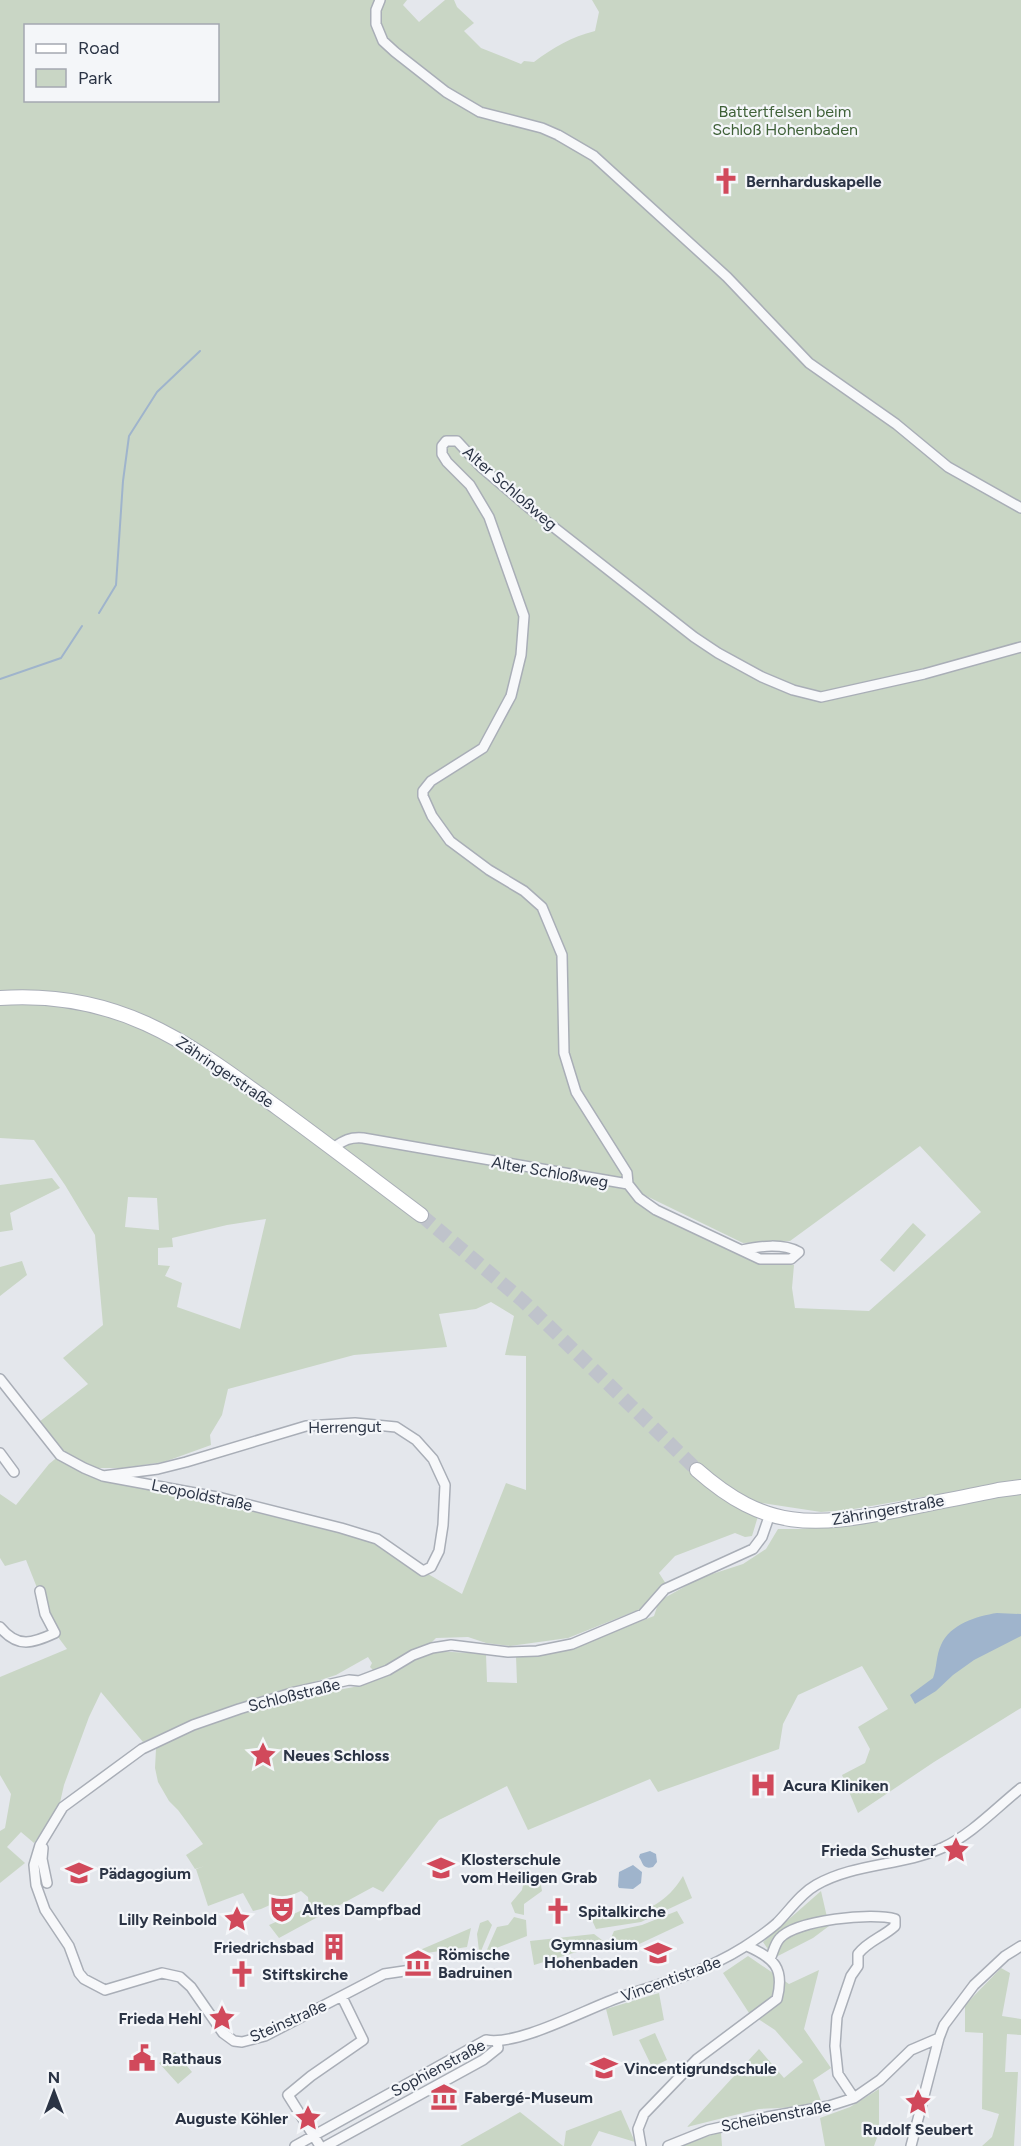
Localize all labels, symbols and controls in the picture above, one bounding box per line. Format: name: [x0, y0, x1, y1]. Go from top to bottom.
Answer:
legend: [24, 24, 219, 102]
text: Road: [78, 37, 119, 59]
text: Park: [78, 67, 113, 89]
park label: Battertfelsen beim Schloß Hohenbaden: [712, 102, 858, 139]
church icon: Bernharduskapelle: [711, 166, 741, 196]
place label: Bernharduskapelle: [746, 172, 882, 191]
street label: Alter Schloßweg: [459, 442, 561, 534]
street label: Zähringerstraße: [173, 1032, 278, 1112]
street label: Alter Schloßweg: [490, 1152, 610, 1192]
street label: Herrengut: [308, 1417, 382, 1437]
street label: Leopoldstraße: [150, 1475, 255, 1515]
street label: Zähringerstraße: [830, 1491, 946, 1529]
street label: Schloßstraße: [246, 1674, 342, 1716]
place icon: Neues Schloss: [248, 1740, 278, 1770]
place label: Neues Schloss: [283, 1746, 390, 1765]
hospital icon: Acura Kliniken: [748, 1770, 778, 1800]
place label: Acura Kliniken: [783, 1776, 889, 1795]
place icon: Frieda Schuster: [941, 1835, 971, 1865]
place label: Frieda Schuster: [821, 1841, 936, 1860]
place label: Klosterschule vom Heiligen Grab: [461, 1850, 598, 1887]
school or university icon: Klosterschule vom Heiligen Grab: [426, 1853, 456, 1883]
school or university icon: Pädagogium: [64, 1858, 94, 1888]
place label: Pädagogium: [99, 1864, 191, 1883]
theatre icon: Altes Dampfbad: [267, 1894, 297, 1924]
church icon: Spitalkirche: [543, 1896, 573, 1926]
place label: Altes Dampfbad: [302, 1900, 421, 1919]
place label: Spitalkirche: [578, 1902, 666, 1921]
place icon: Lilly Reinbold: [222, 1904, 252, 1934]
place label: Lilly Reinbold: [119, 1910, 217, 1929]
building icon: Friedrichsbad: [319, 1932, 349, 1962]
place label: Gymnasium Hohenbaden: [544, 1935, 638, 1972]
place label: Friedrichsbad: [214, 1938, 314, 1957]
school or university icon: Gymnasium Hohenbaden: [643, 1938, 673, 1968]
place label: Römische Badruinen: [438, 1945, 512, 1982]
museum icon: Römische Badruinen: [403, 1948, 433, 1978]
street label: Vincentistraße: [619, 1952, 724, 2006]
church icon: Stiftskirche: [227, 1959, 257, 1989]
place label: Stiftskirche: [262, 1965, 348, 1984]
street label: Steinstraße: [247, 1996, 330, 2046]
place icon: Frieda Hehl: [207, 2003, 237, 2033]
place label: Frieda Hehl: [118, 2009, 202, 2028]
street label: Sophienstraße: [388, 2035, 488, 2101]
public building icon: Rathaus: [127, 2043, 157, 2073]
place label: Rathaus: [162, 2049, 222, 2068]
school or university icon: Vincentigrundschule: [589, 2053, 619, 2083]
place label: Vincentigrundschule: [624, 2059, 777, 2078]
north arrow: [24, 2062, 84, 2122]
text: N: [48, 2068, 60, 2087]
museum icon: Fabergé-Museum: [429, 2082, 459, 2112]
place icon: Rudolf Seubert: [903, 2087, 933, 2117]
place label: Fabergé-Museum: [464, 2088, 593, 2107]
street label: Scheibenstraße: [719, 2096, 833, 2136]
place icon: Auguste Köhler: [293, 2103, 323, 2133]
place label: Auguste Köhler: [175, 2109, 288, 2128]
place label: Rudolf Seubert: [863, 2120, 973, 2139]

